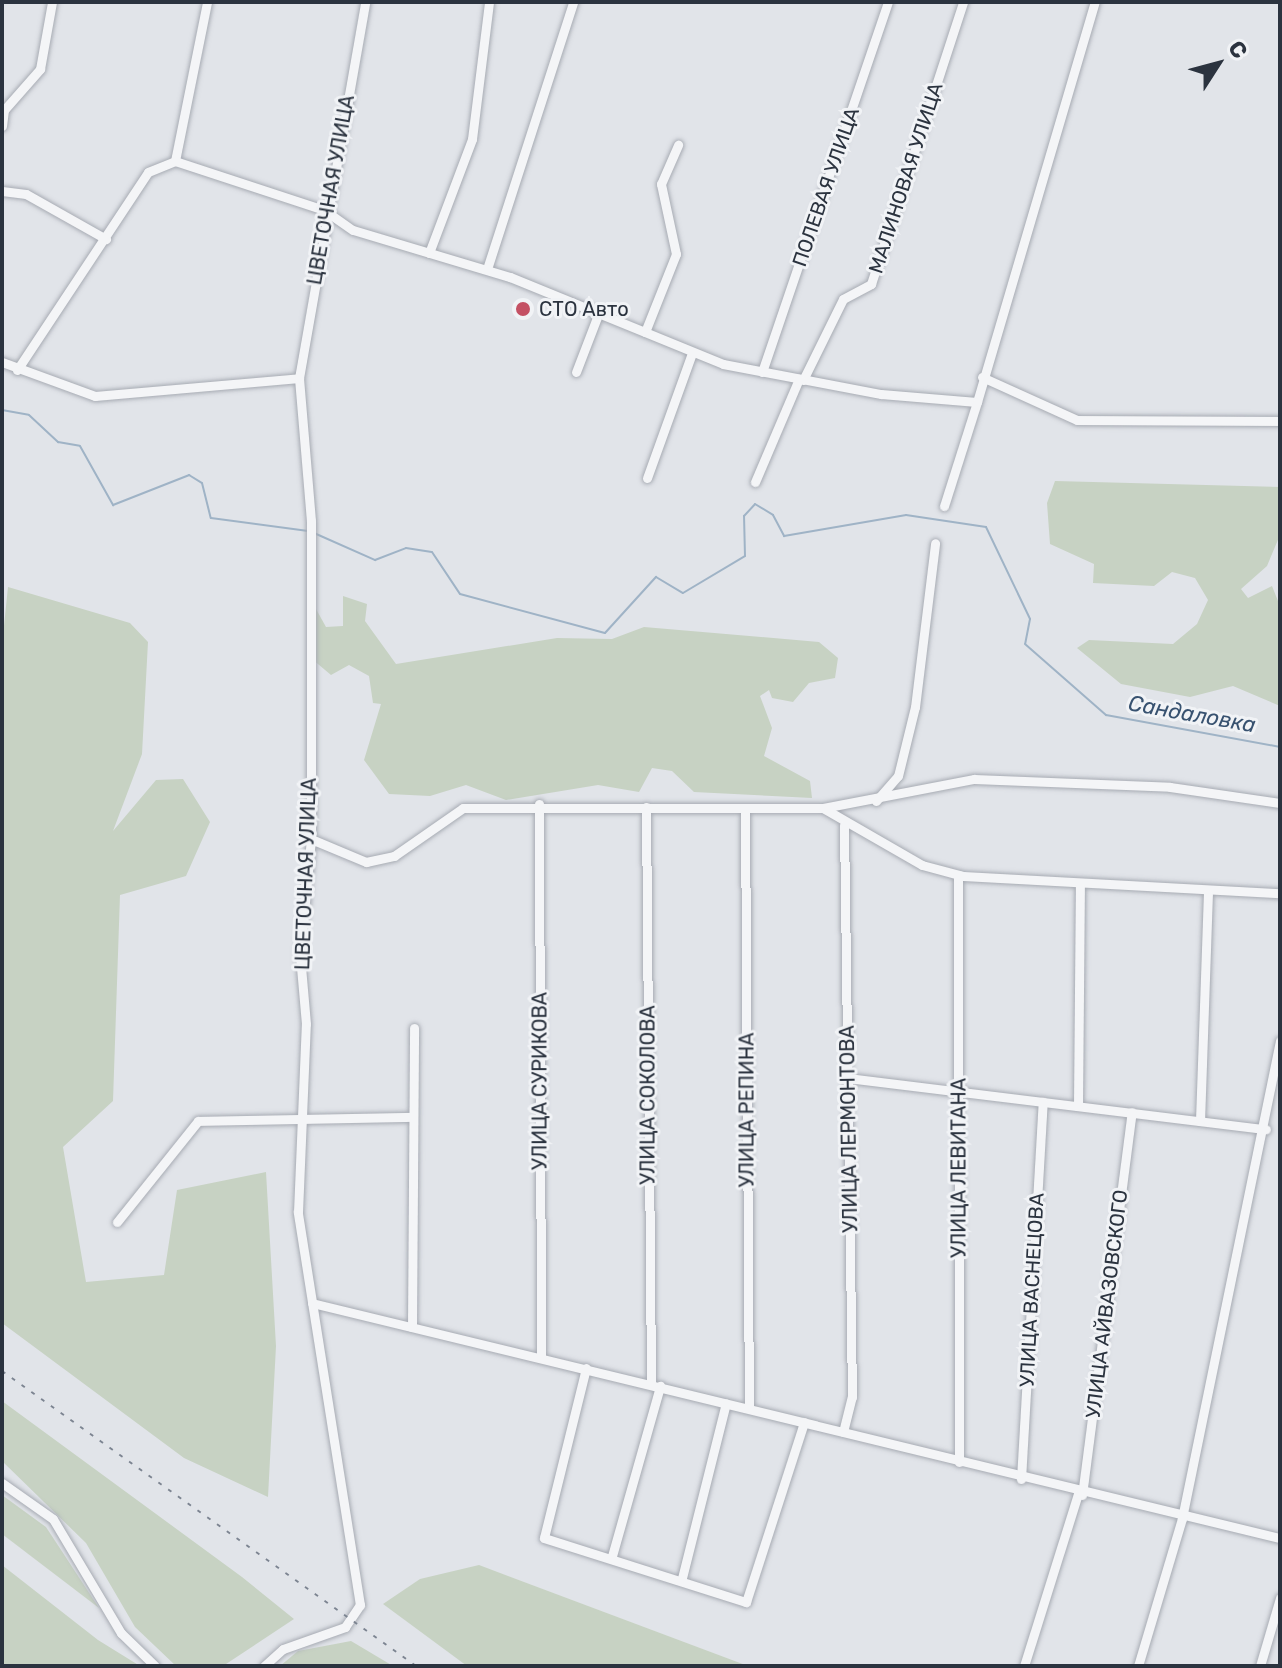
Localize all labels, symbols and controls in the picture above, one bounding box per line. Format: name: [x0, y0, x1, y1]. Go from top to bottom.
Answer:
north arrow: [1178, 24, 1258, 104]
text: С: [1222, 35, 1253, 64]
street label: МАЛИНОВАЯ УЛИЦА: [864, 80, 948, 276]
street label: ЦВЕТОЧНАЯ УЛИЦА: [302, 93, 360, 287]
street label: ПОЛЕВАЯ УЛИЦА: [787, 104, 865, 270]
place label: СТО Авто: [539, 297, 629, 321]
marker: СТО Авто: [514, 300, 532, 318]
water label: Сандаловка: [1126, 690, 1258, 738]
street label: ЦВЕТОЧНАЯ УЛИЦА: [291, 777, 321, 971]
street label: УЛИЦА СУРИКОВА: [528, 992, 552, 1170]
street label: УЛИЦА СОКОЛОВА: [636, 1005, 660, 1185]
street label: УЛИЦА ЛЕРМОНТОВА: [835, 1025, 863, 1233]
street label: УЛИЦА РЕПИНА: [735, 1033, 759, 1187]
street label: УЛИЦА ЛЕВИТАНА: [947, 1078, 971, 1258]
street label: УЛИЦА АЙВАЗОВСКОГО: [1081, 1188, 1133, 1420]
street label: УЛИЦА ВАСНЕЦОВА: [1015, 1192, 1049, 1388]

